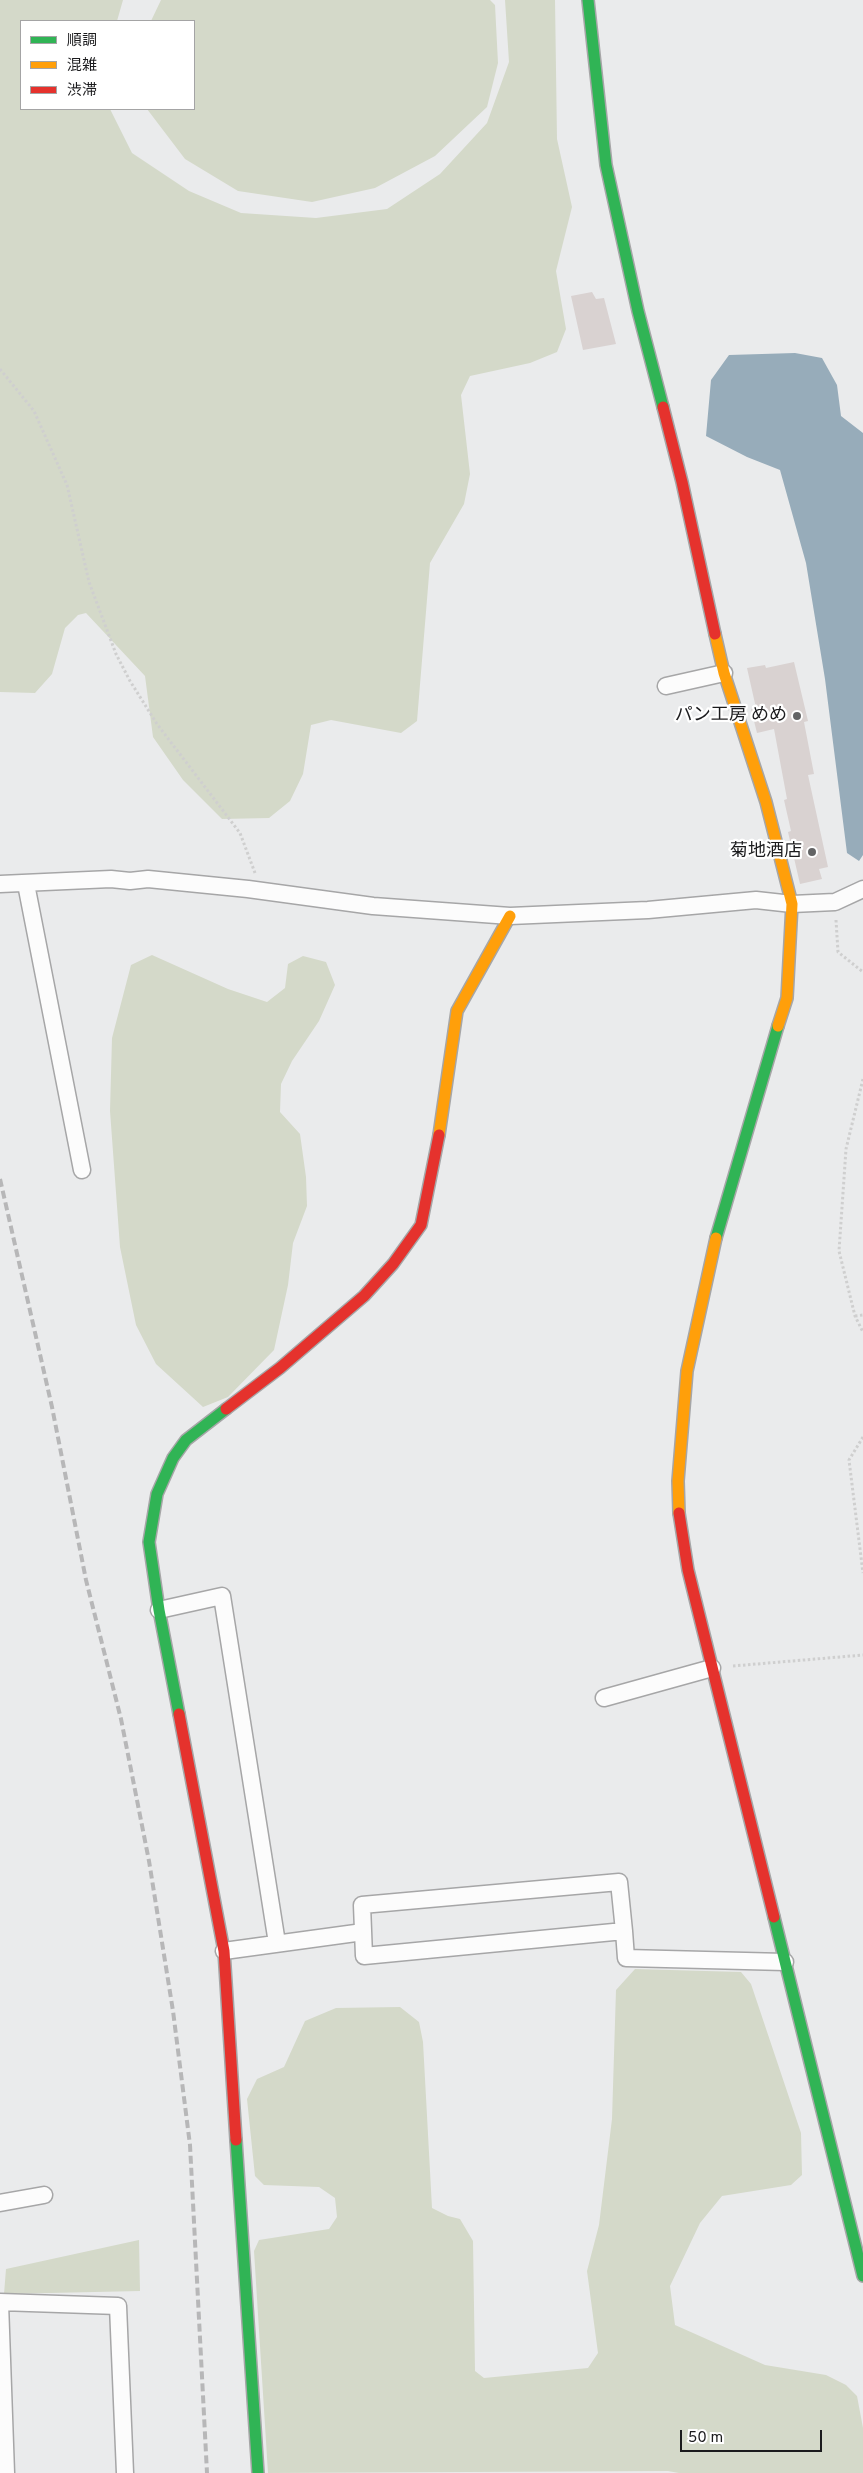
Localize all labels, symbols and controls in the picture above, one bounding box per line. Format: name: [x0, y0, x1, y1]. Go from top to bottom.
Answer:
legend: [20, 20, 195, 110]
text: 順調: [67, 32, 97, 51]
text: 混雑: [67, 57, 97, 76]
text: 渋滞: [67, 82, 97, 101]
place label: パン工房 めめ: [675, 705, 787, 727]
marker: パン工房 めめ: [791, 710, 803, 722]
place label: 菊地酒店: [730, 841, 802, 863]
marker: 菊地酒店: [806, 846, 818, 858]
scale bar: [683, 2420, 826, 2452]
text: 50 m: [688, 2429, 723, 2448]

